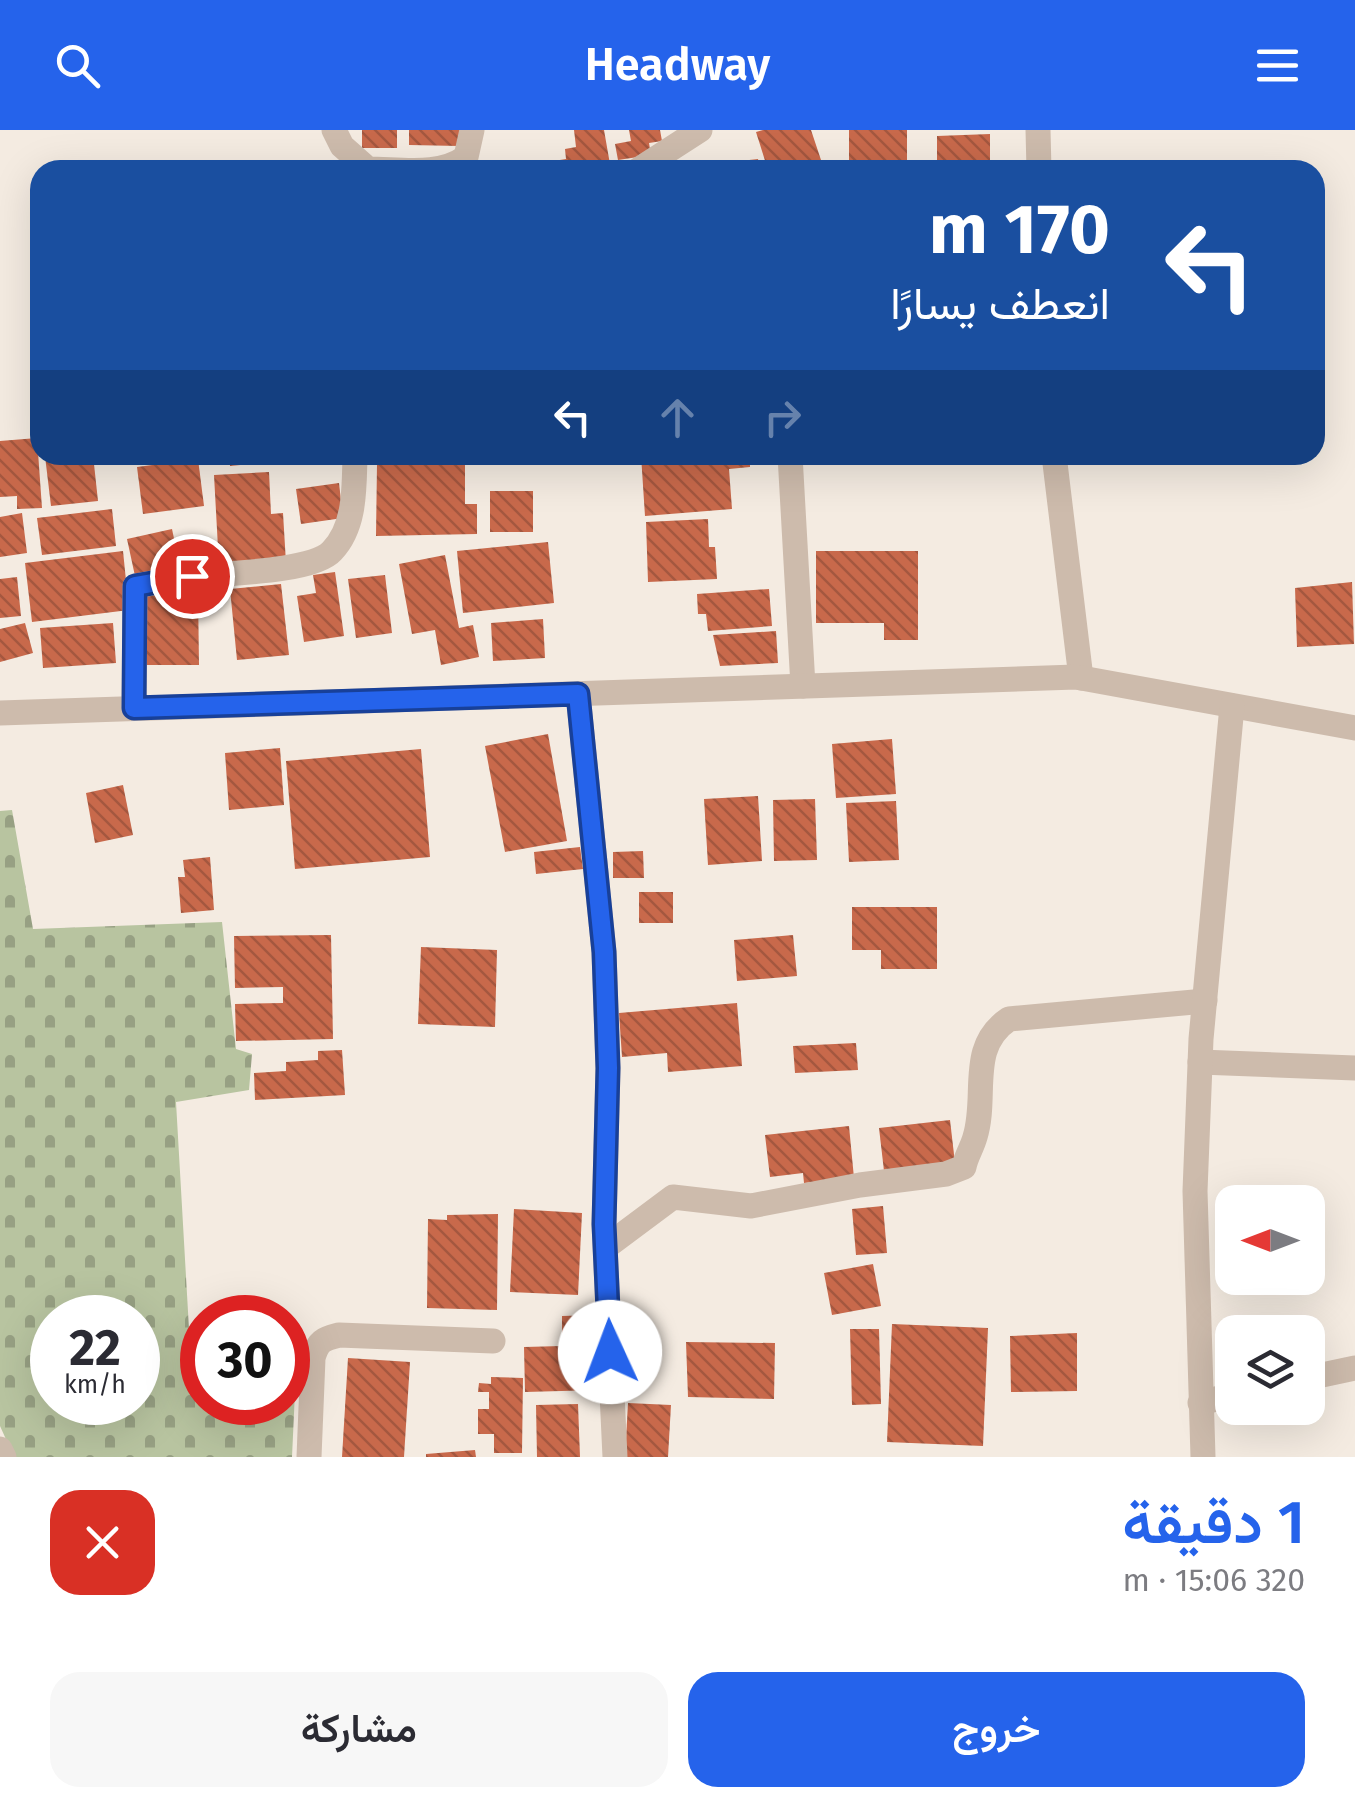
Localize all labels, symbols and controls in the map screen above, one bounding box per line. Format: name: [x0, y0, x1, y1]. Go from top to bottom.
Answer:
icon: search: [50, 38, 105, 93]
text: Headway: [585, 38, 770, 92]
icon: menu: [1250, 38, 1305, 93]
text: 170 m: [929, 188, 1110, 272]
icon: left: [1145, 200, 1275, 330]
text: انعطف يسارًا: [890, 277, 1110, 331]
icon: left: [545, 390, 600, 445]
icon: ahead: [650, 390, 705, 445]
icon: right: [755, 390, 810, 445]
pin: [150, 534, 235, 619]
icon: arrive: [165, 549, 220, 604]
north arrow: [1215, 1185, 1325, 1295]
map controls: [1215, 1185, 1325, 1425]
speed limit sign: 30: [180, 1295, 310, 1425]
position arrow: [558, 1300, 662, 1404]
button: layers: [1215, 1315, 1325, 1425]
text: 22: [69, 1318, 121, 1378]
text: km/h: [64, 1370, 126, 1400]
text: 1 دقيقة: [1122, 1487, 1305, 1559]
button: close: [50, 1490, 155, 1595]
text: 320 m · 15:06: [1123, 1561, 1305, 1599]
button: مشاركة: [50, 1672, 668, 1787]
button: خروج: [688, 1672, 1305, 1787]

